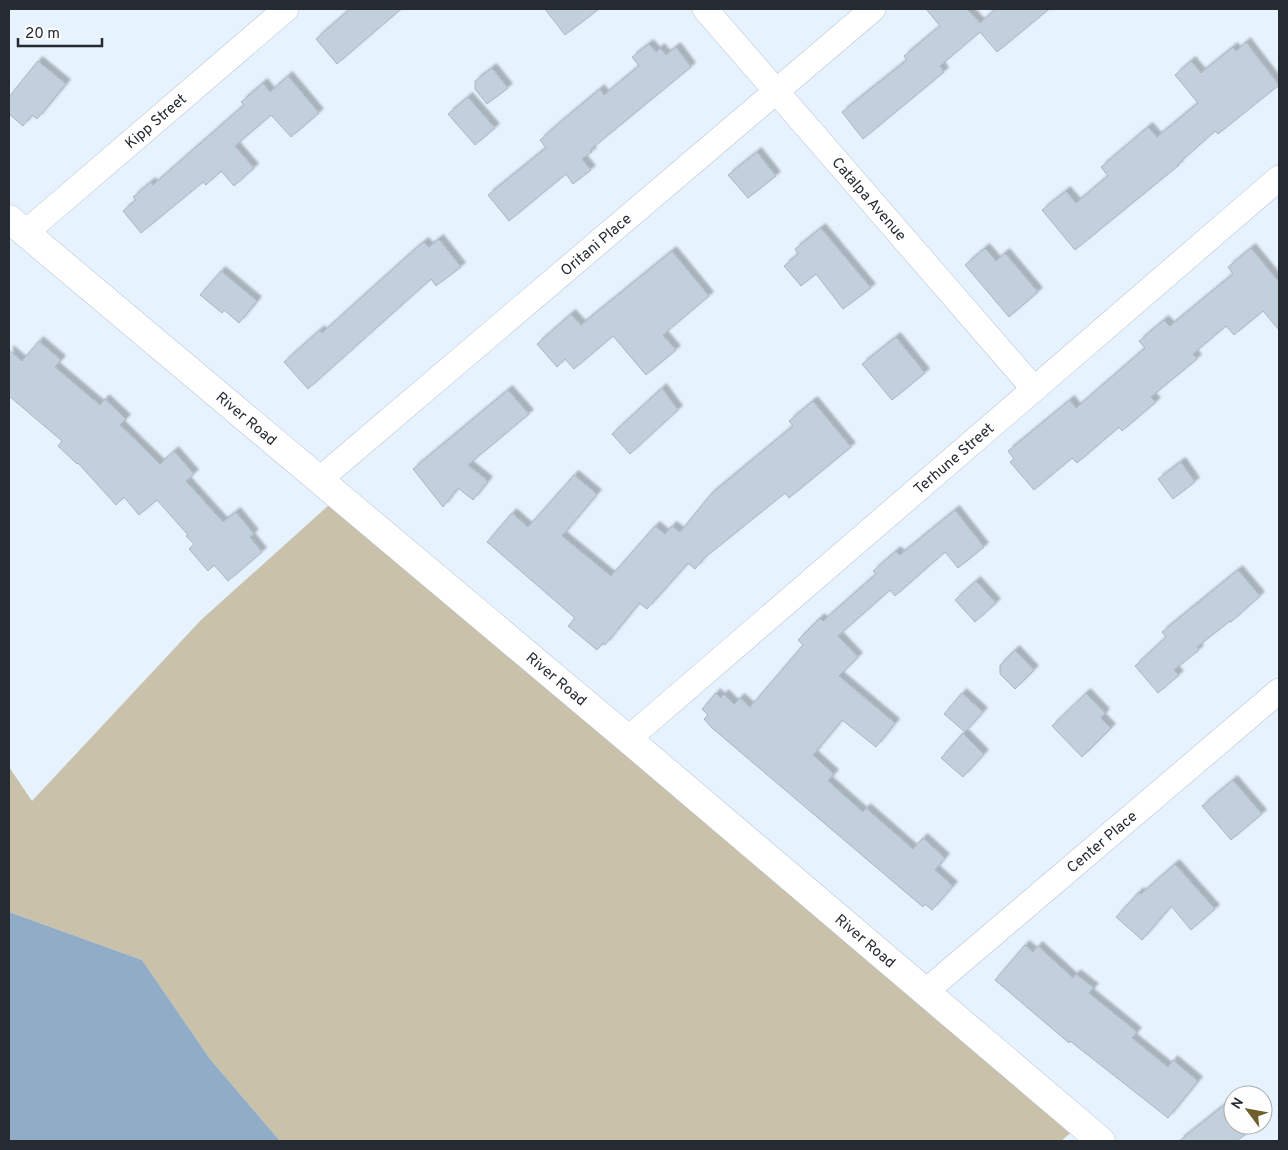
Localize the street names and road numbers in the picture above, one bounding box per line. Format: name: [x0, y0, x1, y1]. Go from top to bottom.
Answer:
street label: Kipp Street: [122, 90, 191, 154]
street label: Catalpa Avenue: [827, 154, 910, 245]
street label: Oritani Place: [557, 210, 636, 281]
street label: River Road: [211, 389, 280, 451]
street label: Terhune Street: [911, 420, 999, 499]
street label: River Road: [521, 649, 590, 711]
street label: Center Place: [1064, 808, 1142, 878]
street label: River Road: [830, 911, 899, 973]

